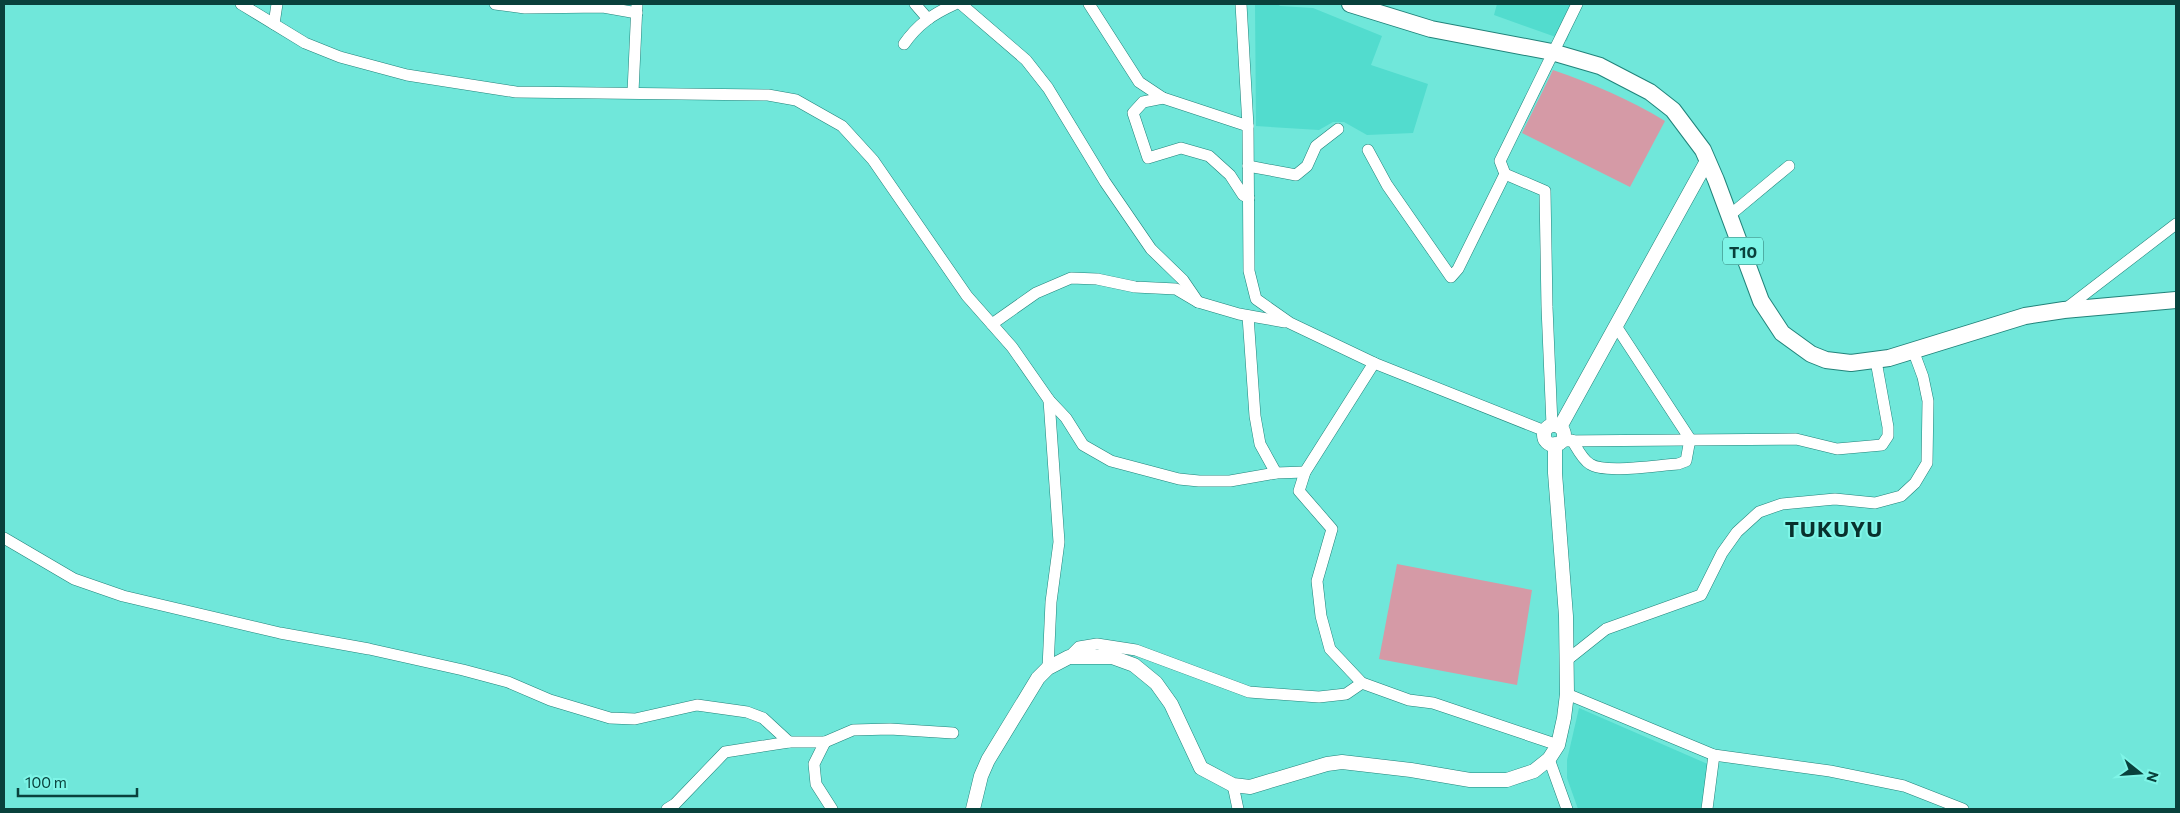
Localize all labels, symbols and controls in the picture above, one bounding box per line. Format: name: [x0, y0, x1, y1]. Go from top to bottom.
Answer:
road number: T10: [1723, 238, 1763, 264]
district label: TUKUYU: [1785, 515, 1883, 542]
north arrow: [2115, 748, 2165, 798]
scale bar: [18, 766, 136, 798]
text: N: [2143, 769, 2163, 784]
text: 100 m: [25, 773, 67, 791]

